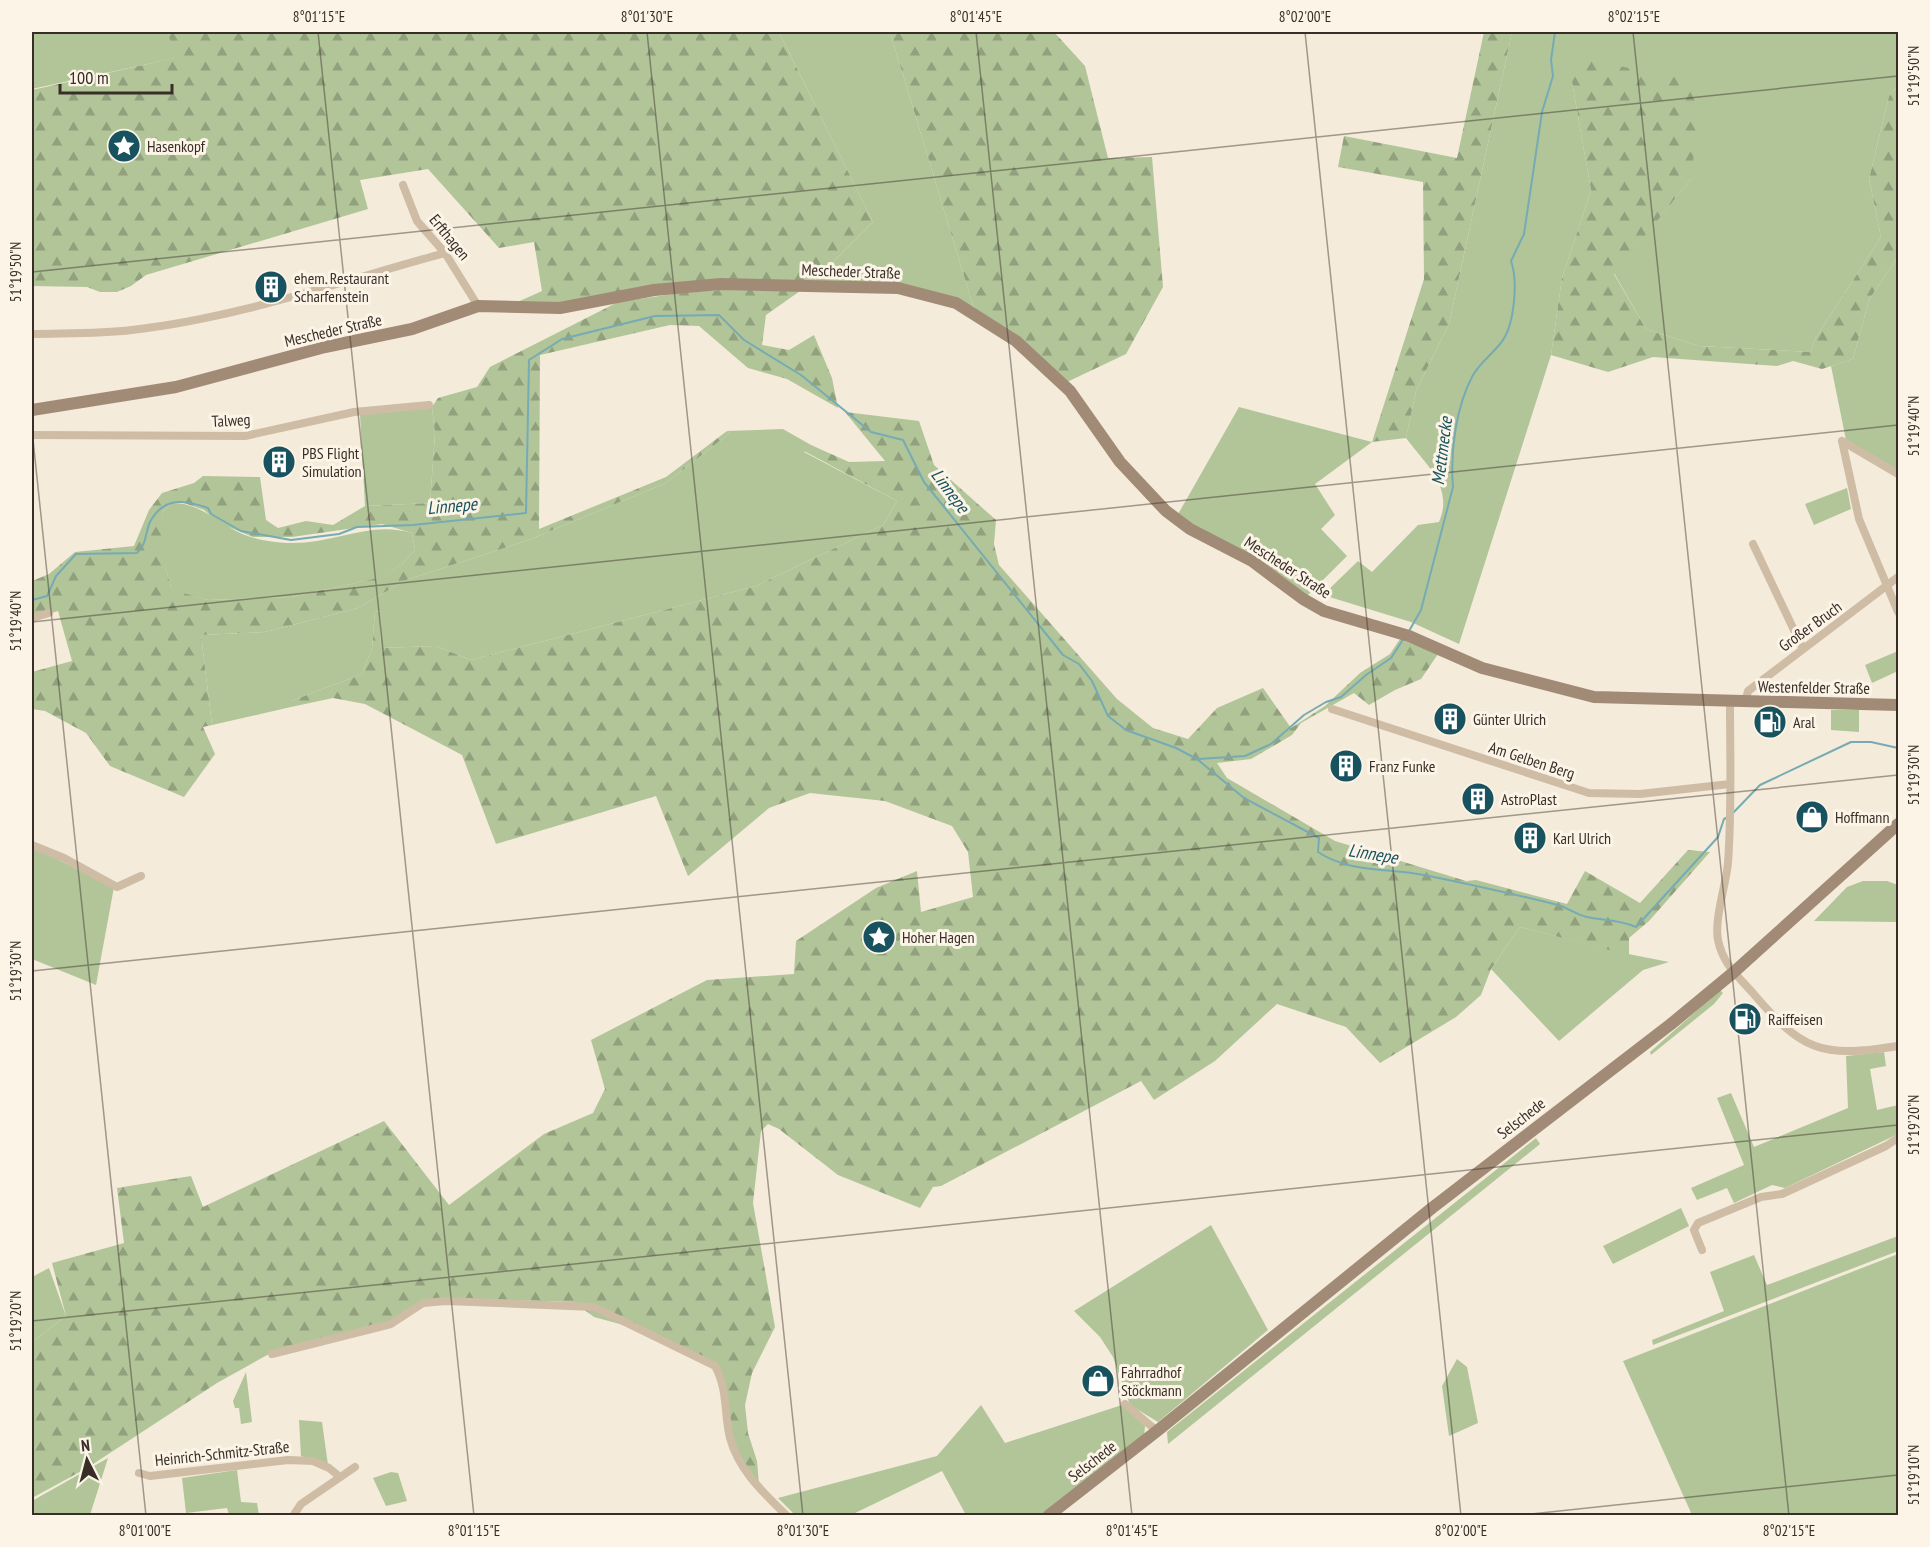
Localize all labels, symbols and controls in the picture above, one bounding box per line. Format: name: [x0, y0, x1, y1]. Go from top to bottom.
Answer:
text: 8°01'15"E: [293, 7, 345, 26]
text: 8°01'30"E: [621, 7, 673, 26]
text: 8°01'45"E: [950, 7, 1002, 26]
text: 8°02'00"E: [1279, 7, 1331, 26]
text: 8°02'15"E: [1608, 7, 1660, 26]
text: 51°19'50"N: [1904, 46, 1923, 106]
scale bar: [60, 57, 172, 95]
text: 100 m: [69, 66, 109, 89]
place icon: Hasenkopf: [106, 128, 142, 164]
place label: Hasenkopf: [147, 136, 206, 156]
street label: Erfthagen: [425, 210, 475, 264]
text: 51°19'50"N: [6, 242, 25, 302]
street label: Mescheder Straße: [801, 259, 901, 283]
place label: ehem. Restaurant Scharfenstein: [294, 268, 389, 306]
building icon: ehem. Restaurant Scharfenstein: [253, 269, 289, 305]
street label: Mescheder Straße: [282, 309, 384, 351]
text: 51°19'40"N: [1904, 396, 1923, 456]
street label: Talweg: [211, 409, 251, 431]
water label: Mettmecke: [1426, 414, 1457, 486]
place label: PBS Flight Simulation: [302, 443, 362, 481]
building icon: PBS Flight Simulation: [261, 444, 297, 480]
water label: Linnepe: [926, 464, 976, 519]
water label: Linnepe: [426, 492, 479, 519]
street label: Mescheder Straße: [1241, 532, 1335, 602]
text: 51°19'40"N: [6, 591, 25, 651]
street label: Großer Bruch: [1775, 596, 1845, 656]
street label: Westenfelder Straße: [1758, 676, 1870, 698]
building icon: Günter Ulrich: [1432, 701, 1468, 737]
fuel station icon: Aral: [1752, 704, 1788, 740]
place label: Günter Ulrich: [1473, 709, 1546, 729]
place label: Aral: [1793, 712, 1815, 732]
street label: Am Gelben Berg: [1487, 737, 1577, 783]
text: 51°19'30"N: [1904, 745, 1923, 805]
building icon: Franz Funke: [1328, 748, 1364, 784]
place label: Franz Funke: [1369, 756, 1435, 776]
building icon: AstroPlast: [1460, 781, 1496, 817]
place label: AstroPlast: [1501, 789, 1557, 809]
shop icon: Hoffmann: [1794, 799, 1830, 835]
place label: Hoffmann: [1835, 807, 1889, 827]
building icon: Karl Ulrich: [1512, 820, 1548, 856]
place label: Karl Ulrich: [1553, 828, 1611, 848]
water label: Linnepe: [1347, 838, 1401, 869]
place icon: Hoher Hagen: [861, 919, 897, 955]
place label: Hoher Hagen: [902, 927, 974, 947]
text: 51°19'30"N: [6, 941, 25, 1001]
fuel station icon: Raiffeisen: [1727, 1001, 1763, 1037]
place label: Raiffeisen: [1768, 1009, 1823, 1029]
street label: Selschede: [1493, 1093, 1549, 1143]
text: 51°19'20"N: [1904, 1095, 1923, 1155]
text: 51°19'20"N: [6, 1291, 25, 1351]
place label: Fahrradhof Stöckmann: [1121, 1362, 1182, 1400]
shop icon: Fahrradhof Stöckmann: [1080, 1363, 1116, 1399]
north arrow: [57, 1430, 117, 1490]
text: N: [80, 1435, 91, 1455]
street label: Heinrich-Schmitz-Straße: [154, 1436, 290, 1470]
street label: Selschede: [1064, 1436, 1120, 1486]
text: 51°19'10"N: [1904, 1445, 1923, 1505]
text: 8°01'00"E: [119, 1521, 171, 1540]
text: 8°01'15"E: [448, 1521, 500, 1540]
text: 8°01'30"E: [777, 1521, 829, 1540]
text: 8°01'45"E: [1106, 1521, 1158, 1540]
text: 8°02'00"E: [1435, 1521, 1487, 1540]
text: 8°02'15"E: [1763, 1521, 1815, 1540]

